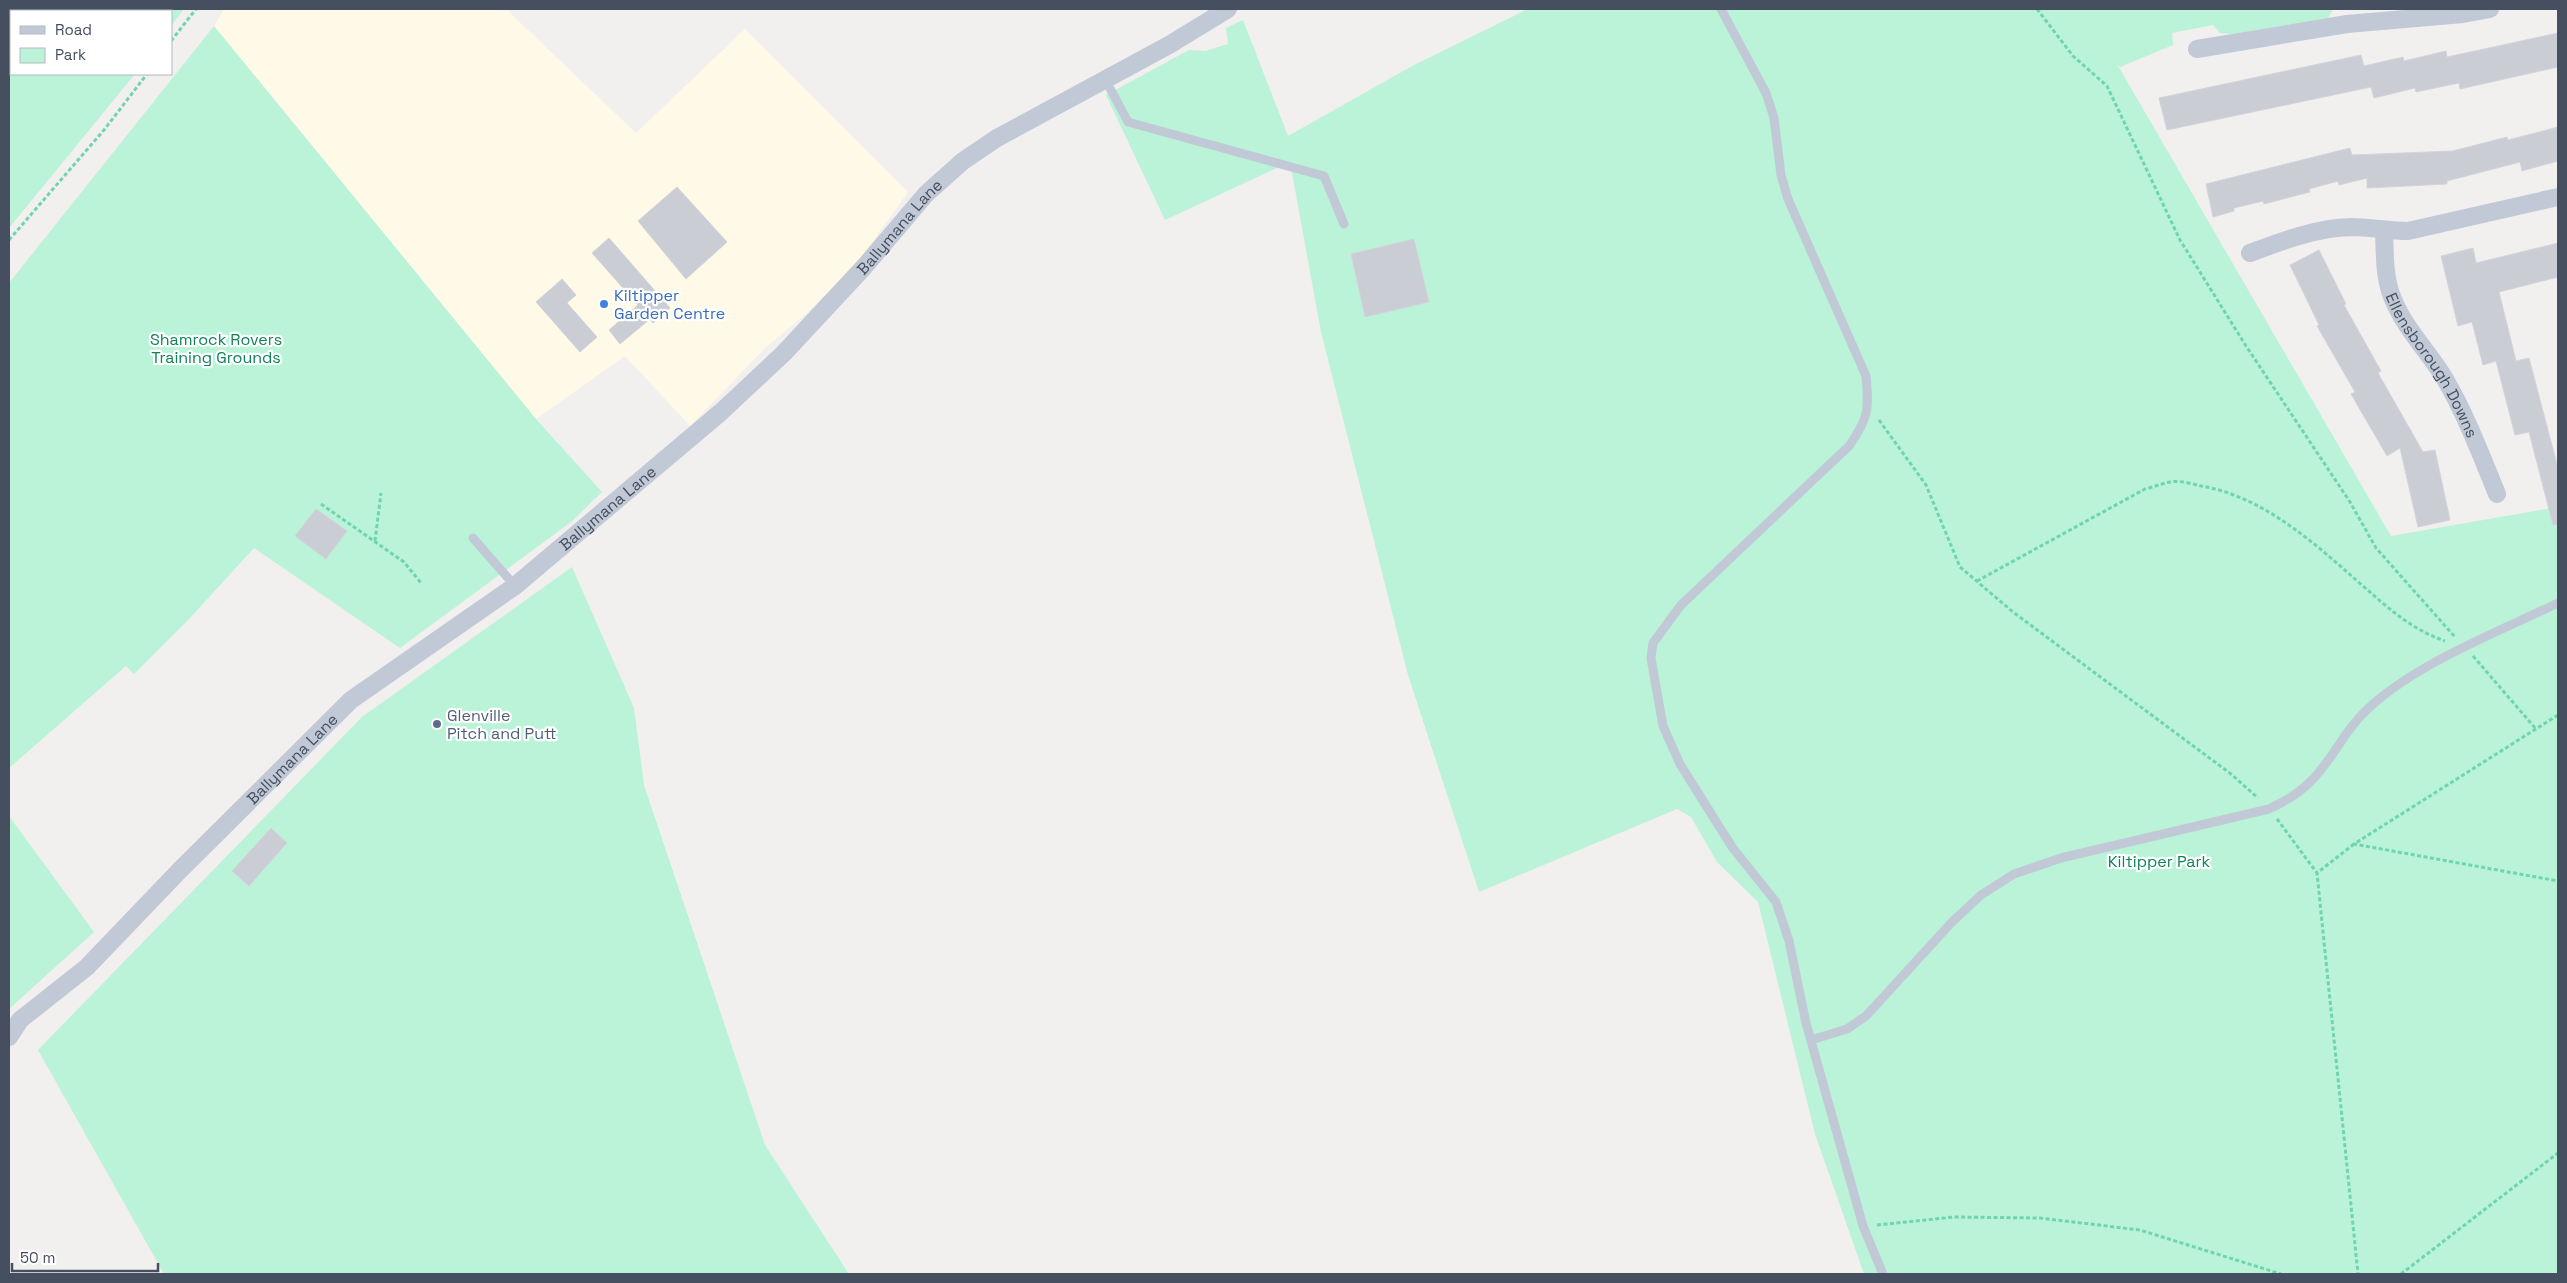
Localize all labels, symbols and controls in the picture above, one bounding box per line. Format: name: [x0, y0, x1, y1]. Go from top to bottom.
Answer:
legend: [10, 10, 172, 75]
text: Road: [55, 20, 92, 39]
text: Park: [55, 45, 86, 64]
street label: Ballymana Lane: [852, 174, 947, 279]
place label: Kiltipper Garden Centre: [614, 285, 725, 324]
street label: Ellensborough Downs: [2381, 289, 2483, 441]
marker: Kiltipper Garden Centre: [598, 298, 610, 310]
park label: Shamrock Rovers Training Grounds: [150, 329, 282, 368]
street label: Ballymana Lane: [555, 461, 660, 555]
place label: Glenville Pitch and Putt: [447, 705, 556, 744]
street label: Ballymana Lane: [242, 709, 342, 809]
marker: Glenville Pitch and Putt: [431, 718, 443, 730]
park label: Kiltipper Park: [2108, 851, 2211, 872]
scale bar: [12, 1240, 159, 1272]
text: 50 m: [20, 1248, 55, 1267]

